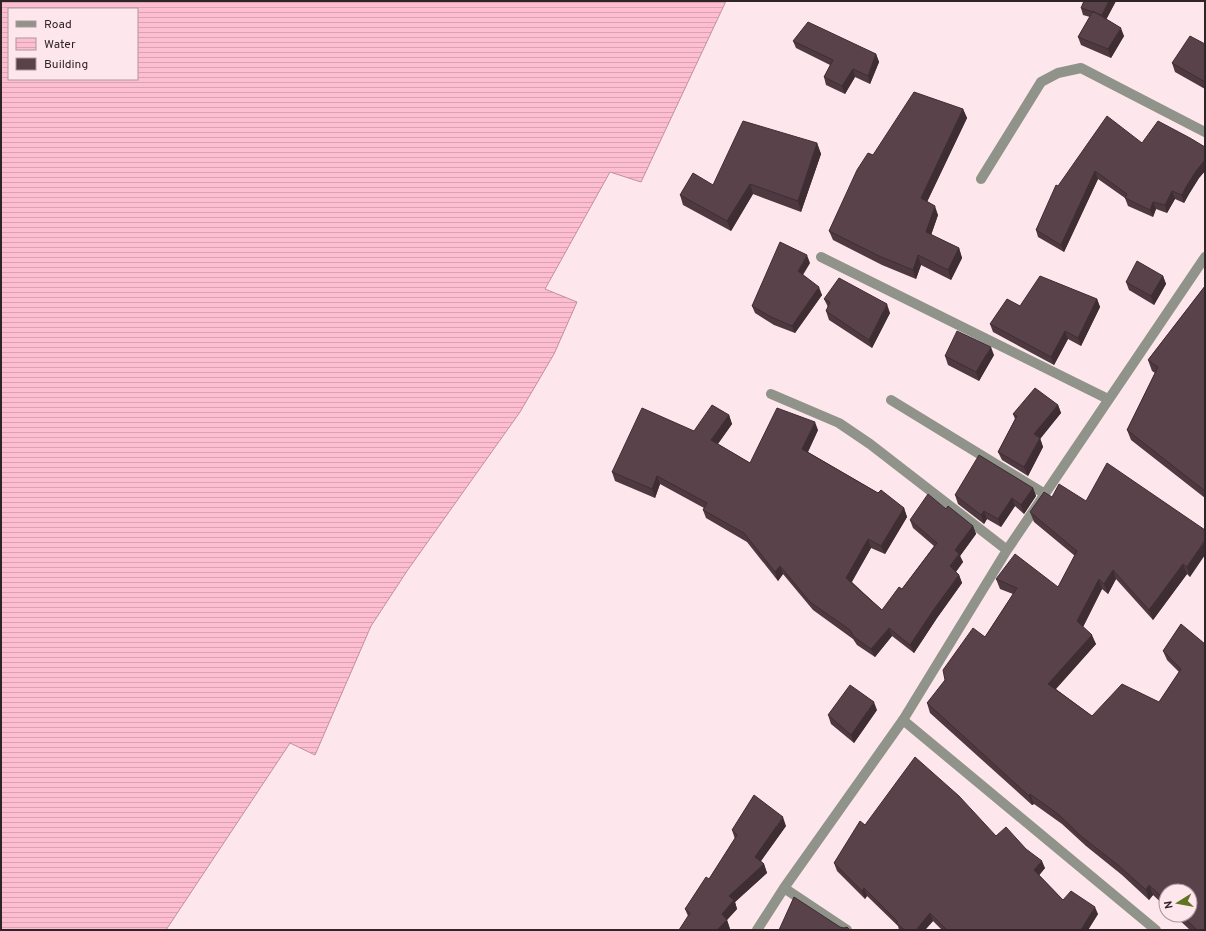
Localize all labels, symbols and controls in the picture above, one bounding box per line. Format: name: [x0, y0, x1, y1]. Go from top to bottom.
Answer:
legend: [8, 8, 138, 80]
text: Road: [44, 17, 72, 33]
text: Water: [44, 37, 76, 53]
text: Building: [44, 57, 88, 73]
north arrow: [1158, 883, 1198, 923]
text: N: [1162, 900, 1177, 910]

